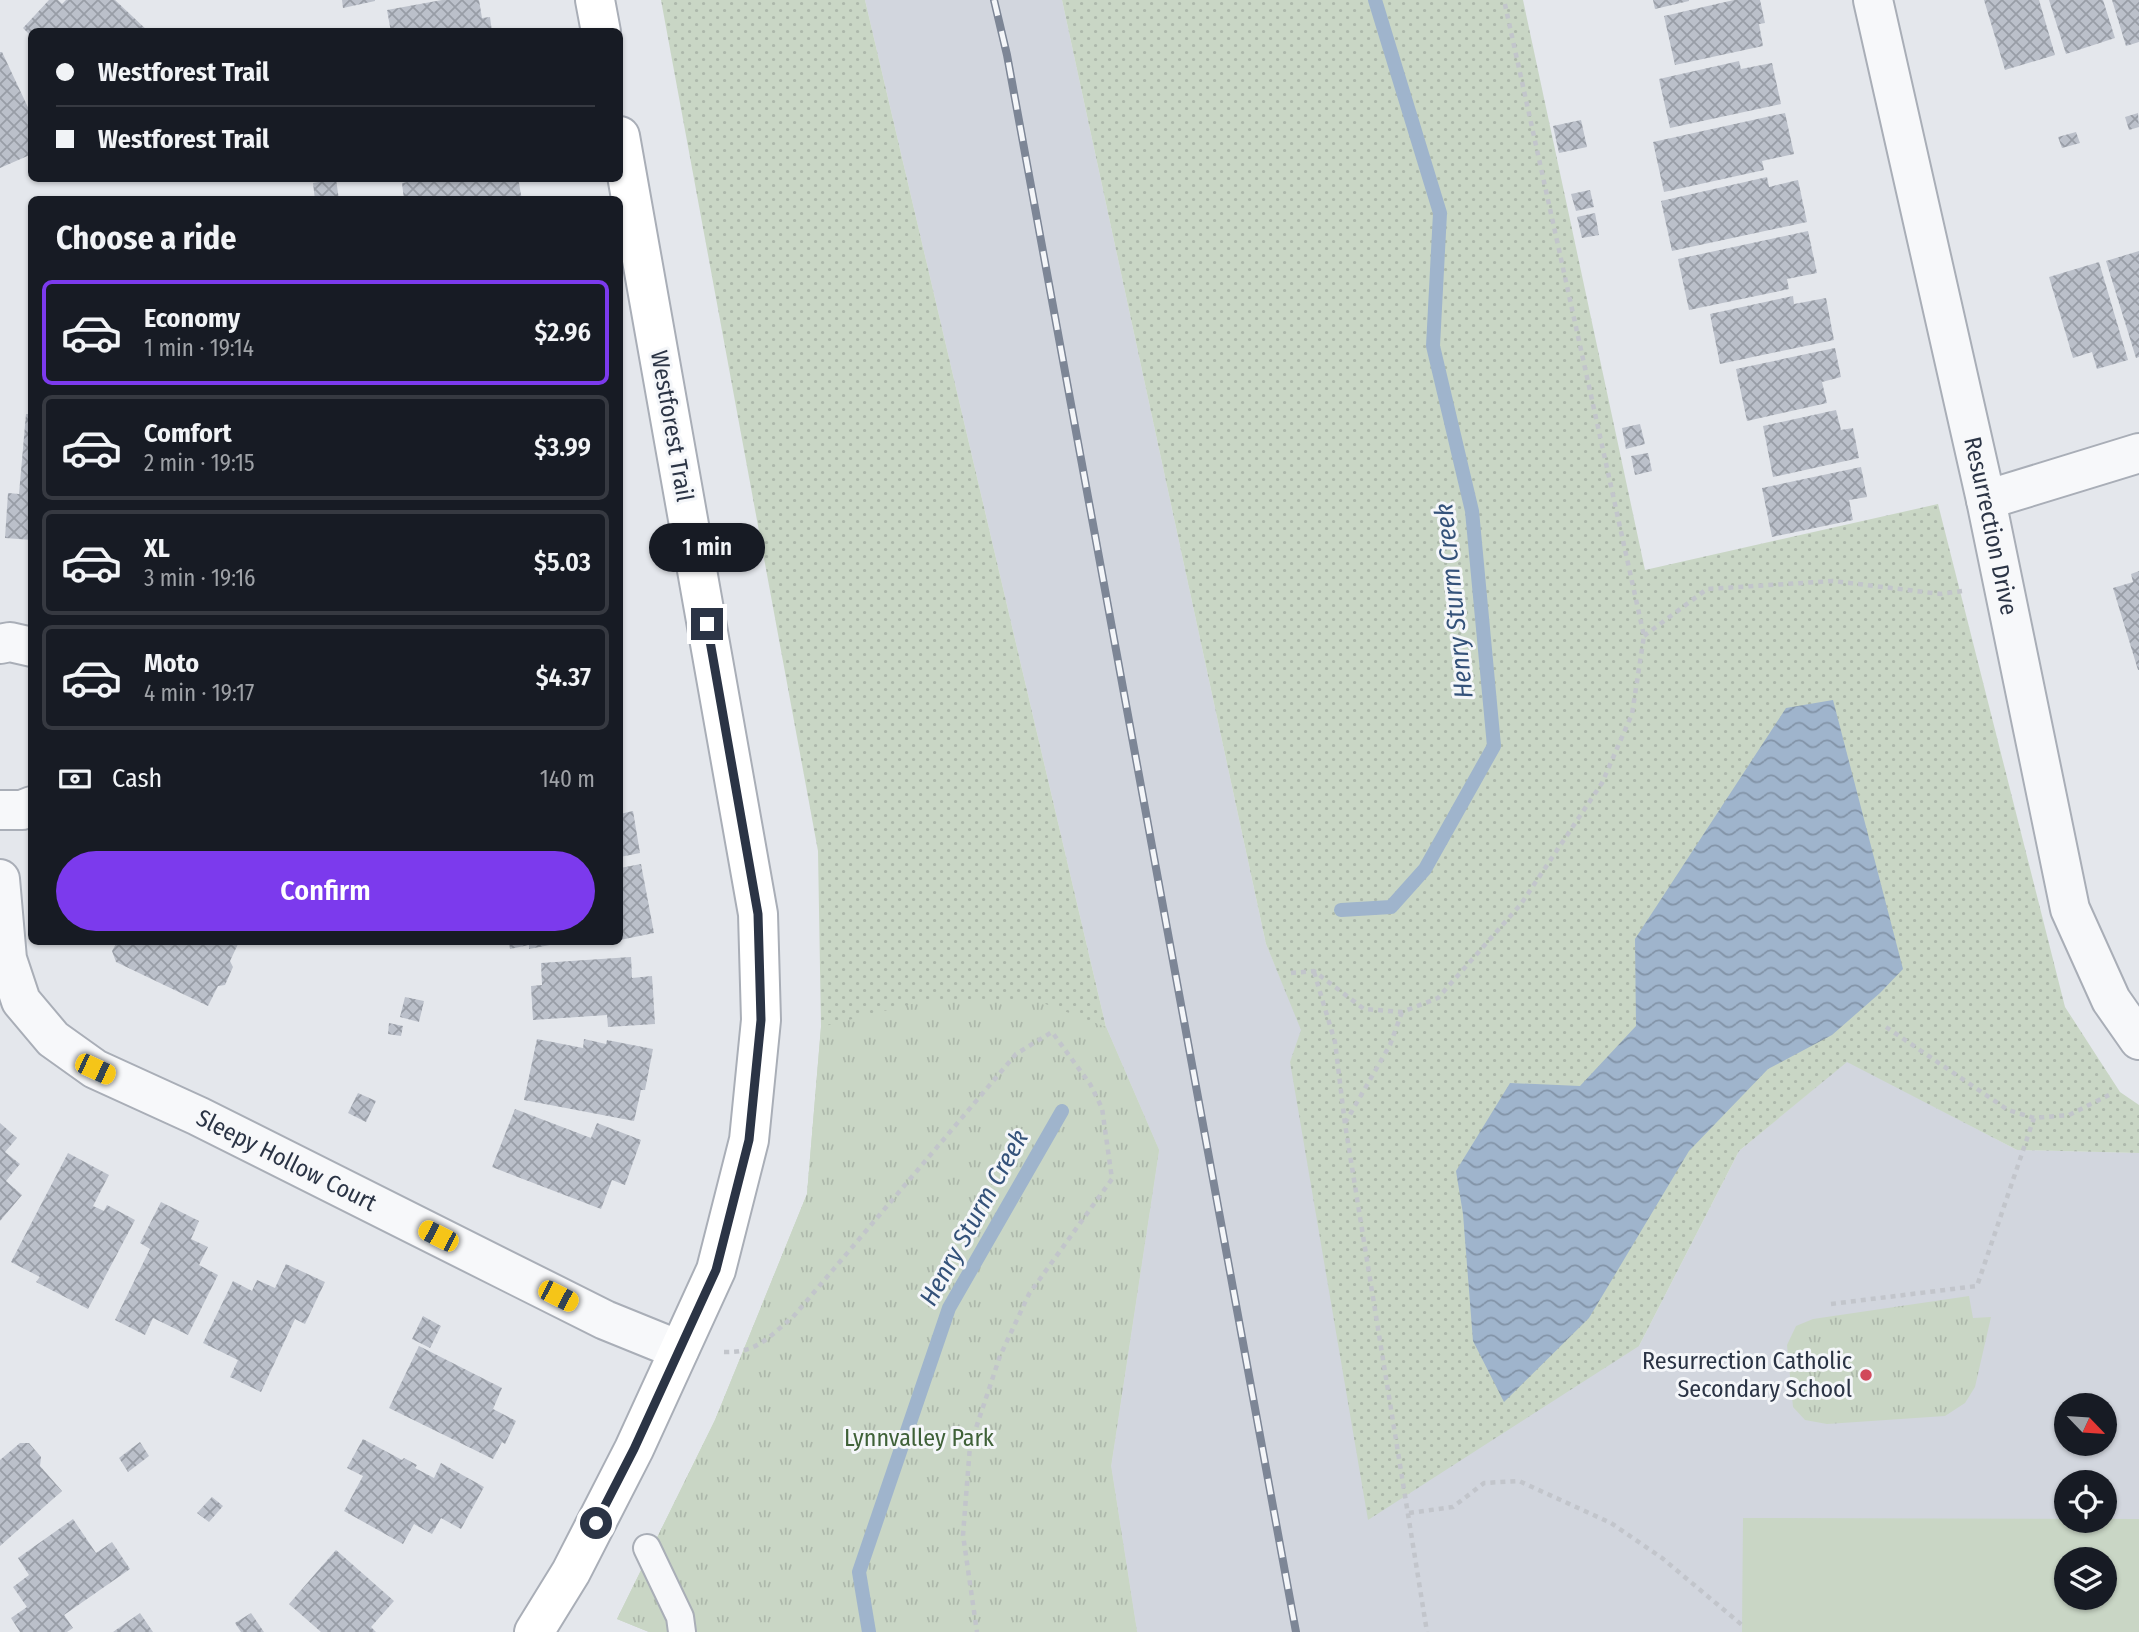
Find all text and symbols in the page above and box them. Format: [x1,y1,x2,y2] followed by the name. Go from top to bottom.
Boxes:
[98,57,269,88] text: Westforest Trail
[98,124,269,155] text: Westforest Trail
[56,219,237,257] text: Choose a ride
[60,301,123,364] icon: car
[144,303,240,334] text: Economy
[535,317,591,348] text: $2.96
[144,334,254,362] text: 1 min · 19:14
[645,348,699,504] street label: Westforest Trail
[60,416,123,479] icon: car
[144,418,232,449] text: Comfort
[534,432,591,463] text: $3.99
[1958,434,2023,617] street label: Resurrection Drive
[144,449,254,477] text: 2 min · 19:15
[1428,502,1480,700] water label: Henry Sturm Creek
[649,522,765,572] callout: 1 min
[60,531,123,594] icon: car
[144,533,170,564] text: XL
[682,533,732,561] text: 1 min
[534,547,591,578] text: $5.03
[144,564,256,592] text: 3 min · 19:16
[691,608,723,640] route end
[60,646,123,709] icon: car
[144,648,199,679] text: Moto
[536,662,591,693] text: $4.37
[144,679,254,707] text: 4 min · 19:17
[56,760,94,798] icon: cash
[112,763,162,794] text: Cash
[540,765,595,793] text: 140 m
[56,851,595,931] button: Confirm
[72,1051,119,1087] car
[192,1103,381,1217] street label: Sleepy Hollow Court
[913,1125,1035,1311] water label: Henry Sturm Creek
[415,1217,462,1255] car
[535,1277,582,1315] car
[1642,1347,1852,1403] place label: Resurrection Catholic Secondary School
[1858,1367,1874,1383] marker: Resurrection Catholic Secondary School
[2054,1393,2118,1456] north arrow
[2054,1393,2117,1610] map controls
[844,1424,995,1452] park label: Lynnvalley Park
[2054,1470,2117,1533] button: locate
[580,1507,612,1539] route start
[2054,1547,2117,1610] button: layers

